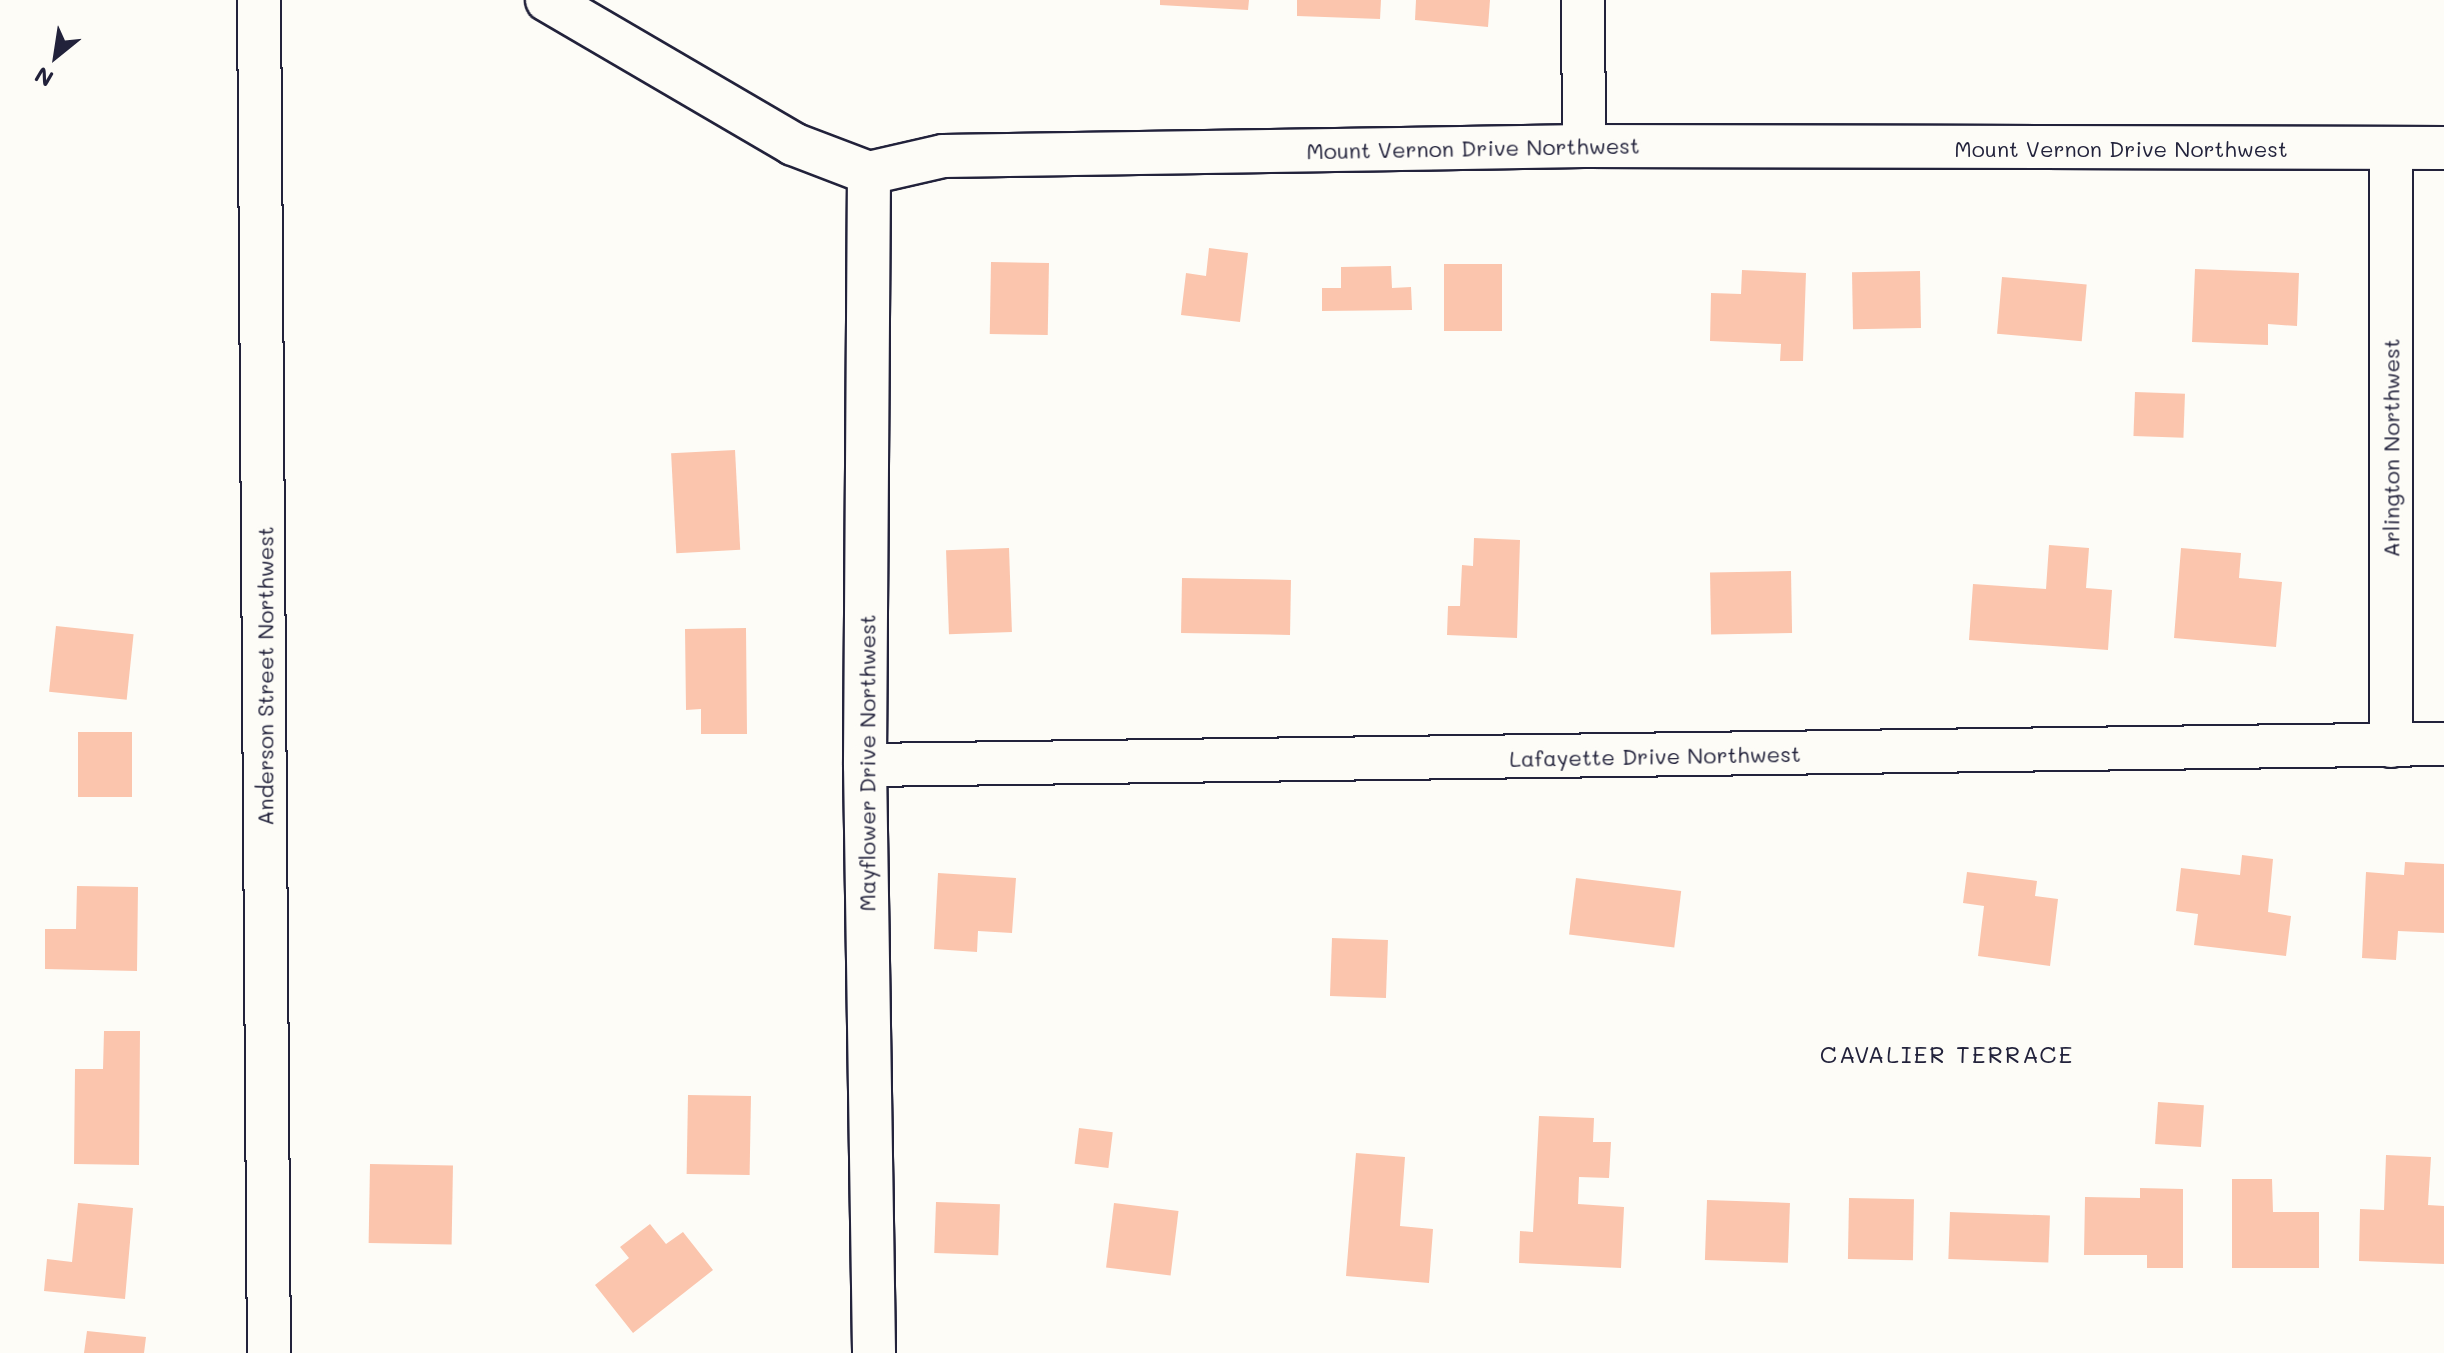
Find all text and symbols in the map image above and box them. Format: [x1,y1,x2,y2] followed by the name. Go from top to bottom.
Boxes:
[16,16,96,96] north arrow
[29,60,58,94] text: N
[1306,132,1640,164] street label: Mount Vernon Drive Northwest
[1954,136,2288,162] street label: Mount Vernon Drive Northwest
[2378,339,2404,557] street label: Arlington Northwest
[252,526,278,826] street label: Anderson Street Northwest
[854,614,880,912] street label: Mayflower Drive Northwest
[1509,740,1801,772] street label: Lafayette Drive Northwest
[1820,1040,2074,1068] district label: CAVALIER TERRACE

